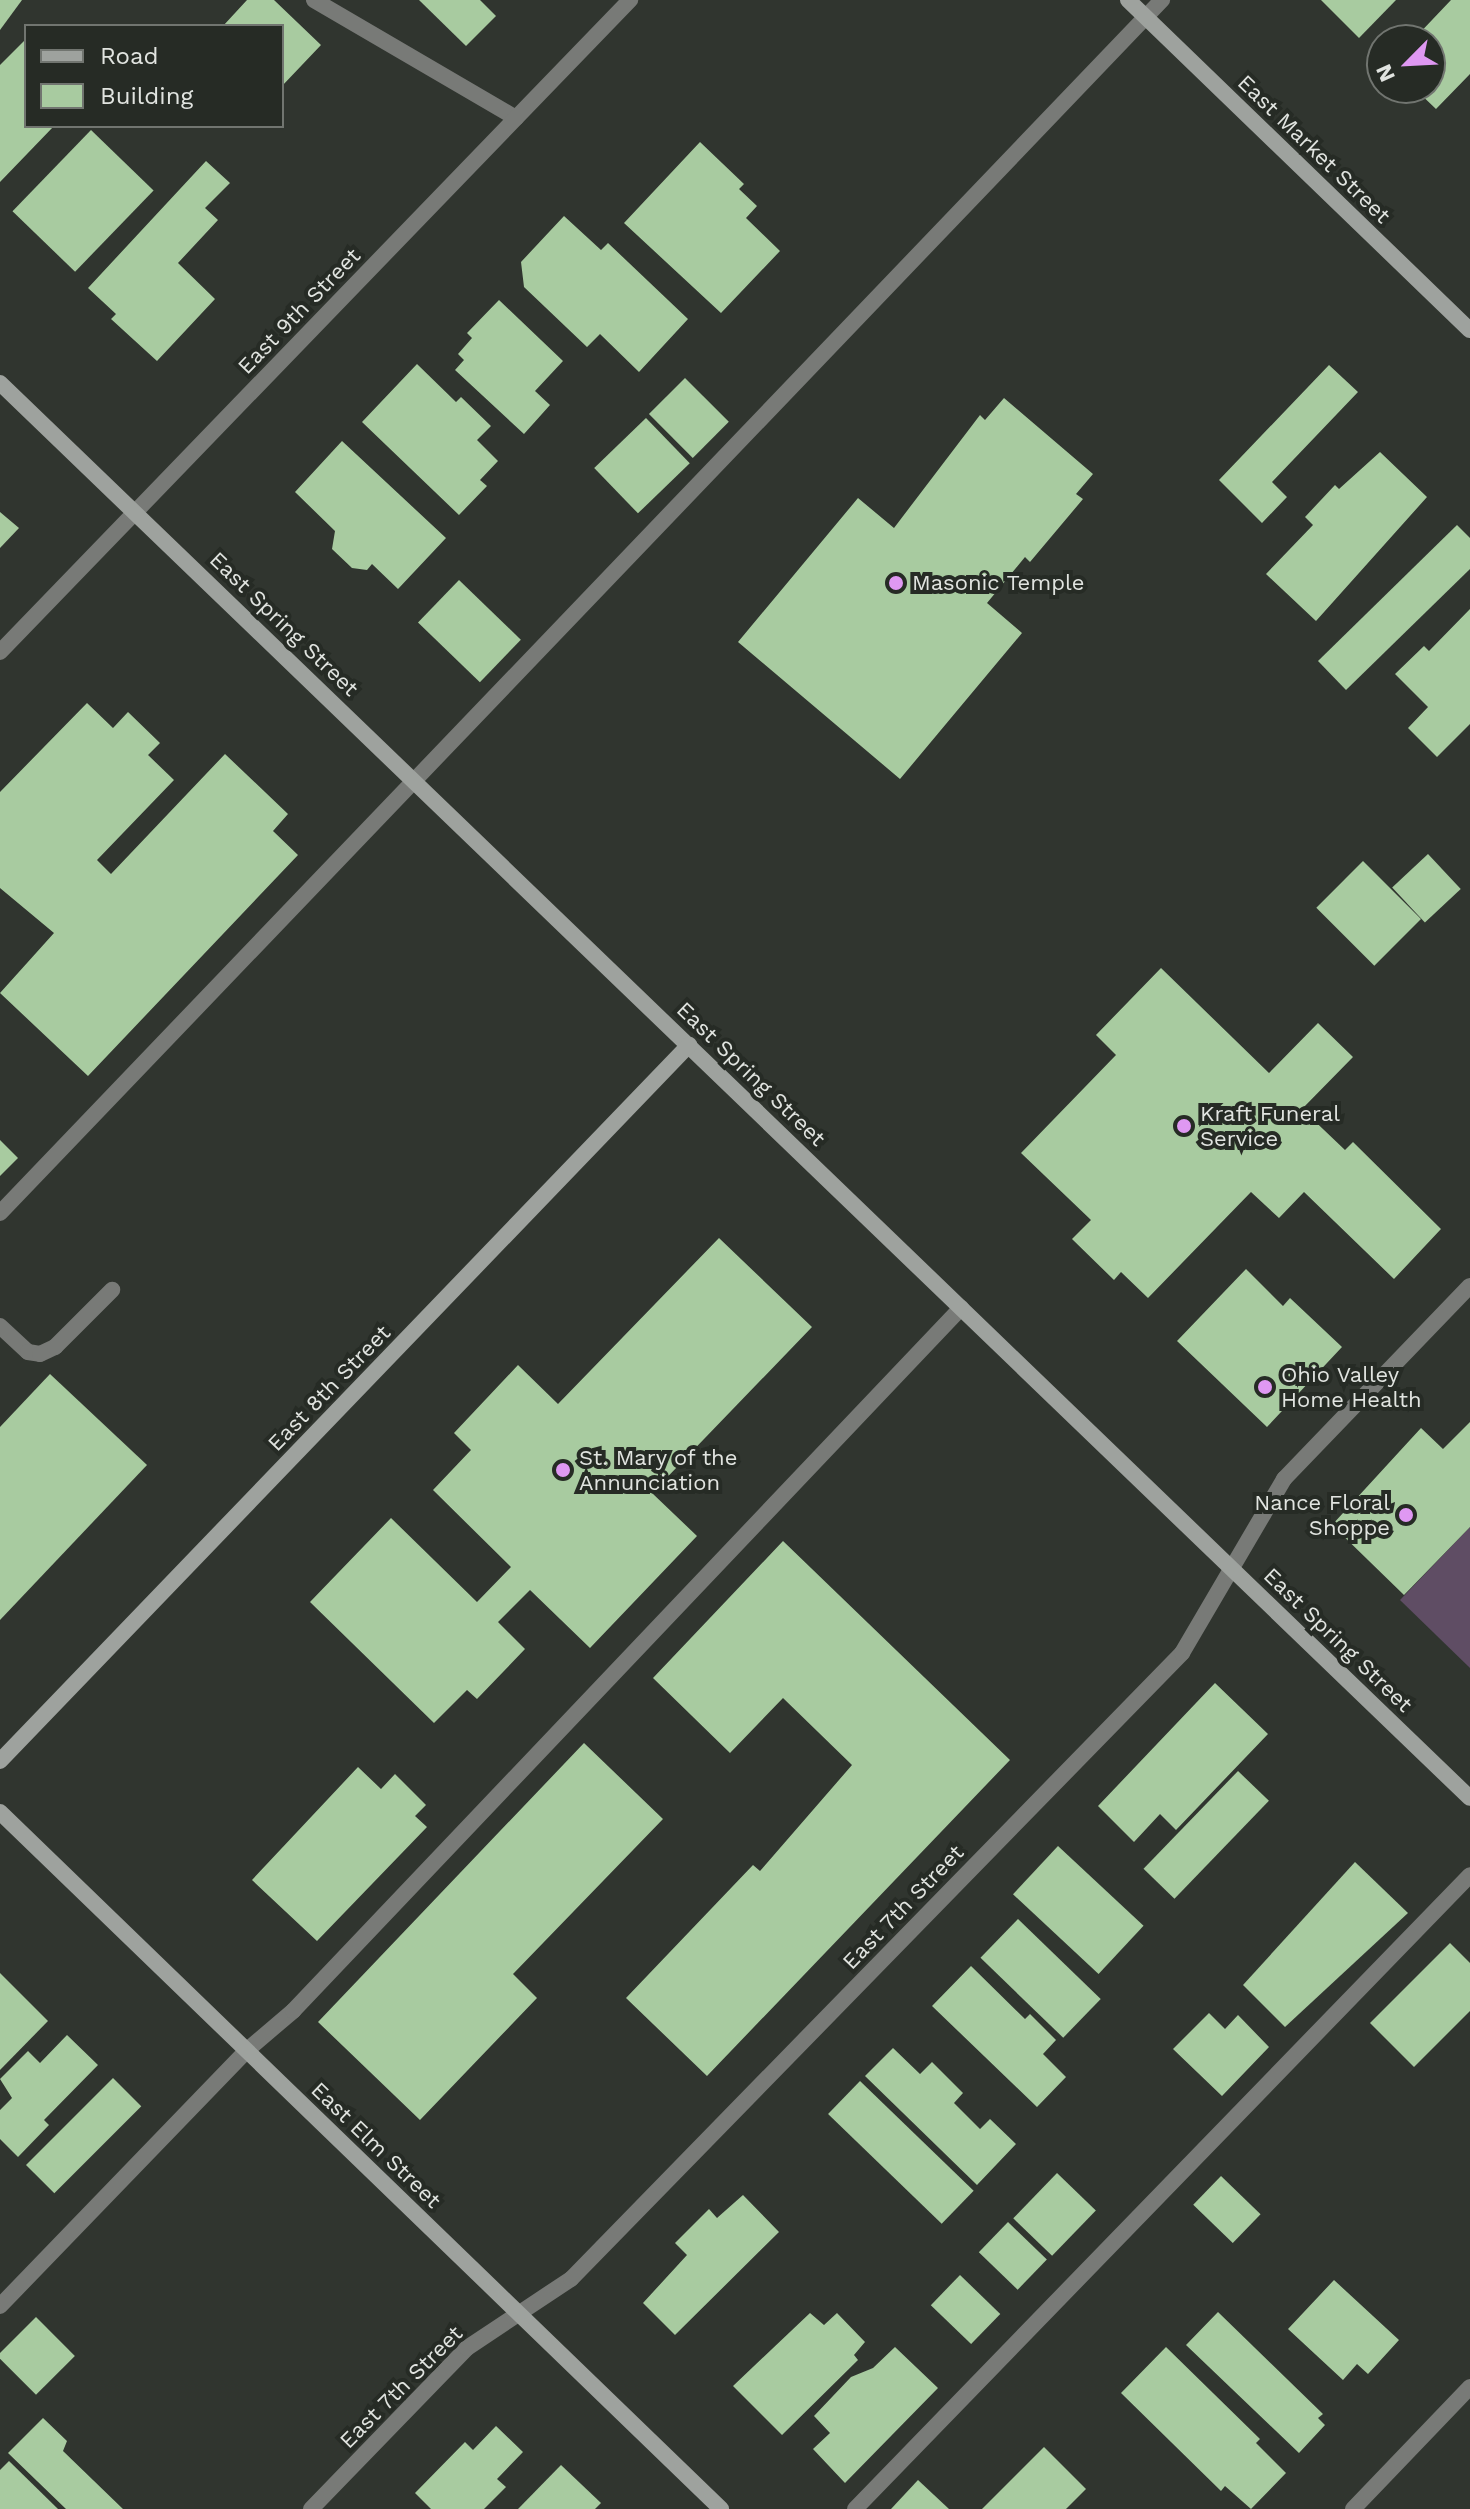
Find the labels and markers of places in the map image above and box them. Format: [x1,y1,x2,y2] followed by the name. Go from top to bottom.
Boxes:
[912,570,1085,596] place label: Masonic Temple
[887,574,905,592] marker: Masonic Temple
[1200,1100,1340,1152] place label: Kraft Funeral Service
[1175,1117,1193,1135] marker: Kraft Funeral Service
[1281,1361,1422,1412] place label: Ohio Valley Home Health
[1256,1378,1274,1396] marker: Ohio Valley Home Health
[579,1444,739,1496] place label: St. Mary of the Annunciation
[554,1461,572,1479] marker: St. Mary of the Annunciation
[1254,1489,1390,1540] place label: Nance Floral Shoppe
[1397,1506,1415,1524] marker: Nance Floral Shoppe

